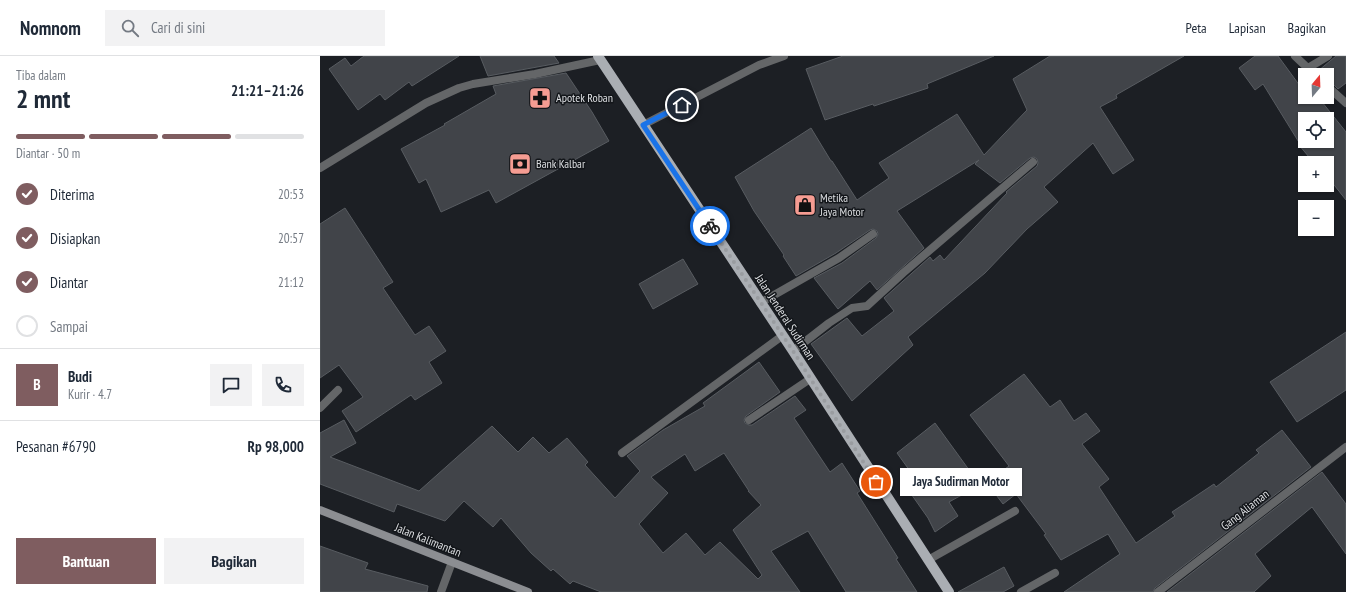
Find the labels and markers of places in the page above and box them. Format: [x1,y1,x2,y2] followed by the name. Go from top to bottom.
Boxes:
[527,85,553,111] pharmacy icon: Apotek Roban
[665,88,699,122] pin
[556,90,613,105] place label: Apotek Roban
[507,151,533,177] bank icon: Bank Kalbar
[536,156,586,171] place label: Bank Kalbar
[819,190,865,219] place label: Metika Jaya Motor
[792,192,818,218] shop icon: Metika Jaya Motor
[859,465,893,499] pin
[900,468,1022,496] callout: Jaya Sudirman Motor

